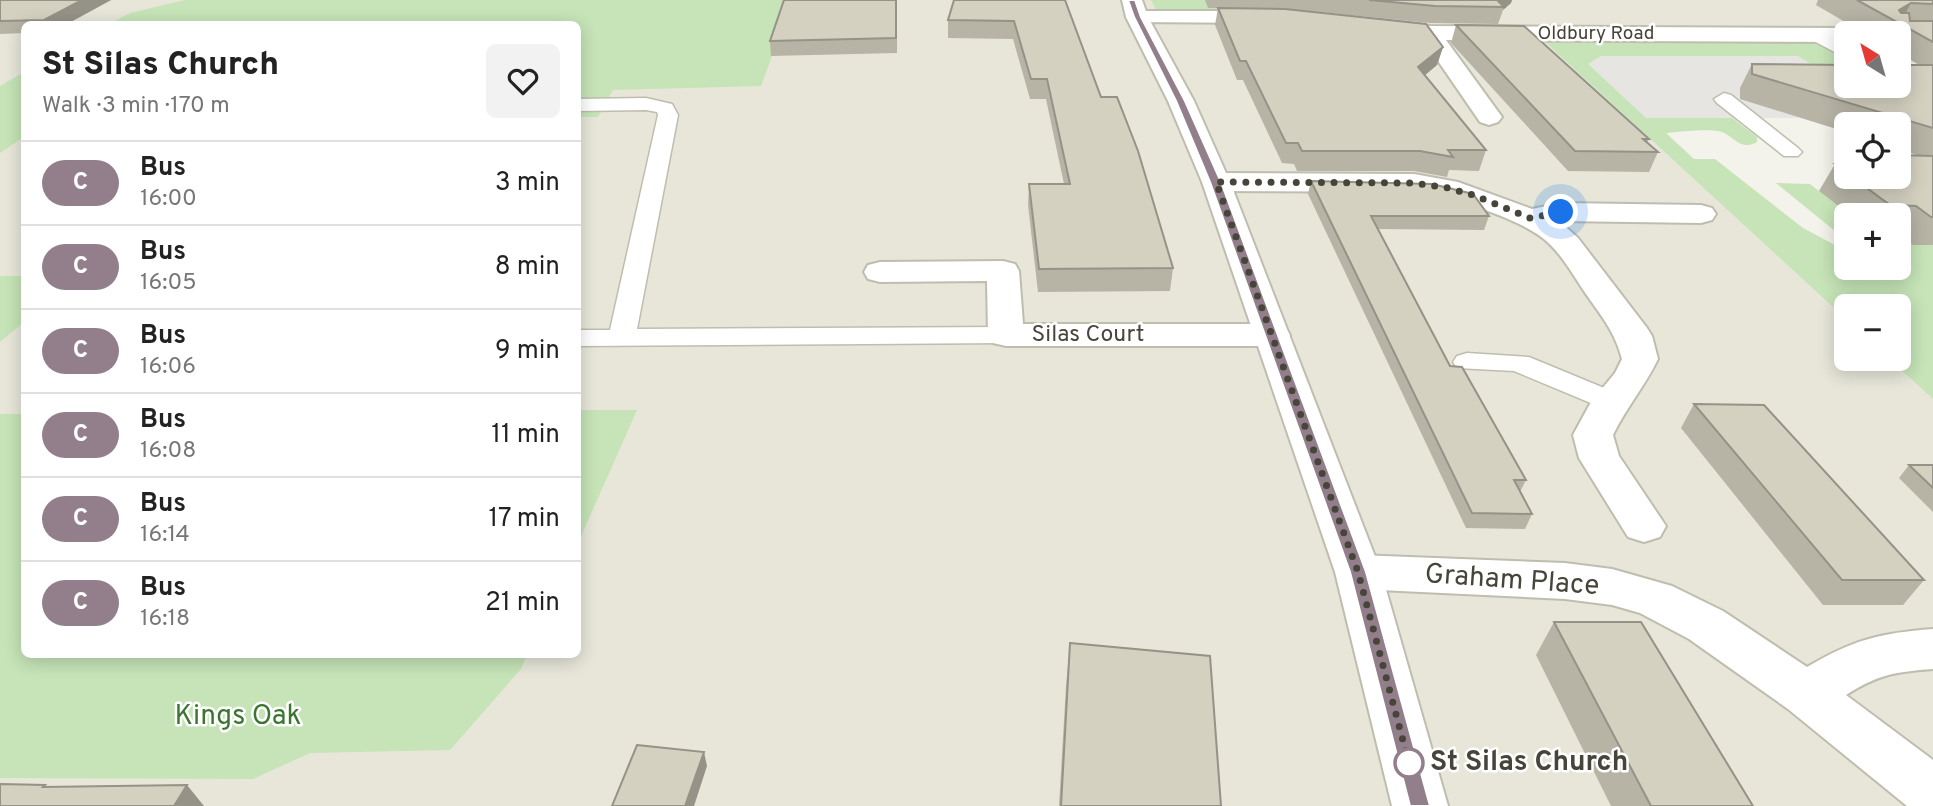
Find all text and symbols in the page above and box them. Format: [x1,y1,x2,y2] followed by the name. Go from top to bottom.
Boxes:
[1834,21,1911,98] north arrow
[1834,21,1911,371] map controls
[1537,22,1655,46] street label: Oldbury Road
[486,44,560,118] button: heart
[42,45,279,87] text: St Silas Church
[42,92,230,121] text: Walk · 3 min · 170 m
[1834,112,1911,189] button: locate
[140,152,186,185] text: Bus
[495,167,560,200] text: 3 min
[73,168,88,198] text: C
[140,185,197,214] text: 16:00
[1543,194,1578,229] your location
[1834,203,1911,280] button: +
[140,236,186,269] text: Bus
[495,251,560,284] text: 8 min
[73,252,88,282] text: C
[140,269,197,298] text: 16:05
[1834,294,1911,371] button: −
[140,320,186,353] text: Bus
[1032,321,1144,350] street label: Silas Court
[495,335,560,368] text: 9 min
[73,336,88,366] text: C
[140,353,196,382] text: 16:06
[140,404,186,437] text: Bus
[491,419,560,452] text: 11 min
[73,420,88,450] text: C
[140,437,196,466] text: 16:08
[140,488,186,521] text: Bus
[488,503,560,536] text: 17 min
[73,504,88,534] text: C
[140,521,190,550] text: 16:14
[1423,557,1601,605] street label: Graham Place
[140,572,186,605] text: Bus
[485,587,560,620] text: 21 min
[73,588,88,618] text: C
[140,605,190,634] text: 16:18
[175,699,301,735] park label: Kings Oak
[1430,745,1628,781] place label: St Silas Church
[1394,748,1424,778] marker: St Silas Church

